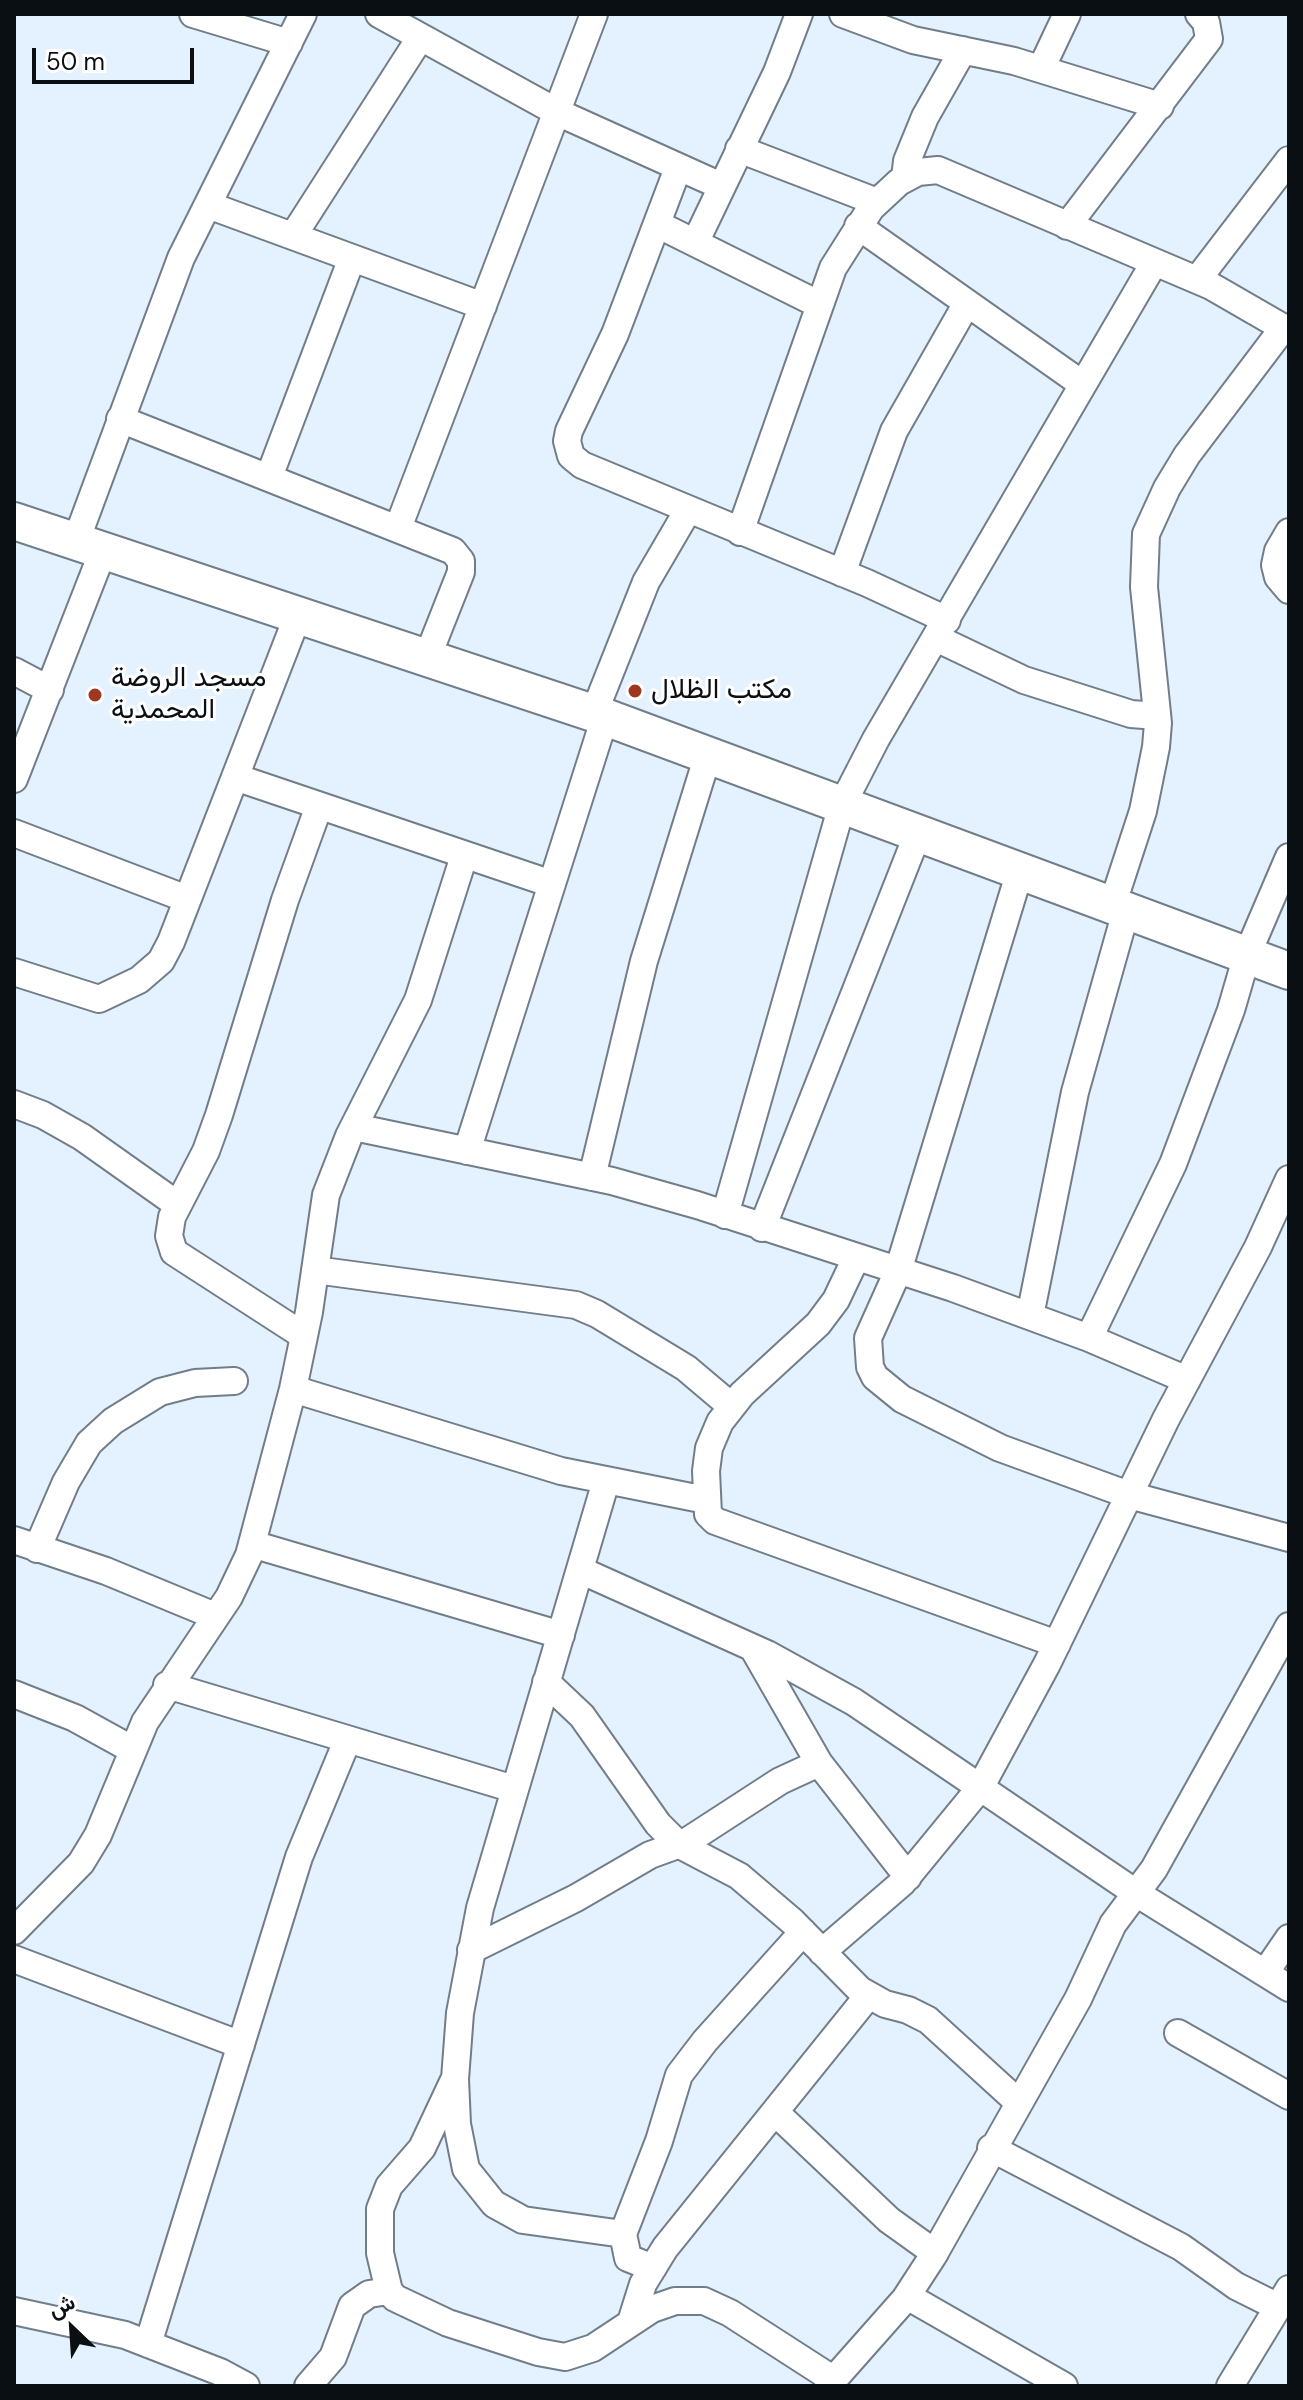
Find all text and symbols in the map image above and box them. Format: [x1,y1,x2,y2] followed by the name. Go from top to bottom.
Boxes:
[36,32,198,82] scale bar
[46,46,105,77] text: 50 m
[111,662,266,728] place label: مسجد الروضة المحمدية
[651,674,792,708] place label: مكتب الظلال
[626,682,644,700] marker: مكتب الظلال
[86,686,104,704] marker: مسجد الروضة المحمدية
[44,2287,80,2325] text: ش
[32,2288,112,2368] north arrow

